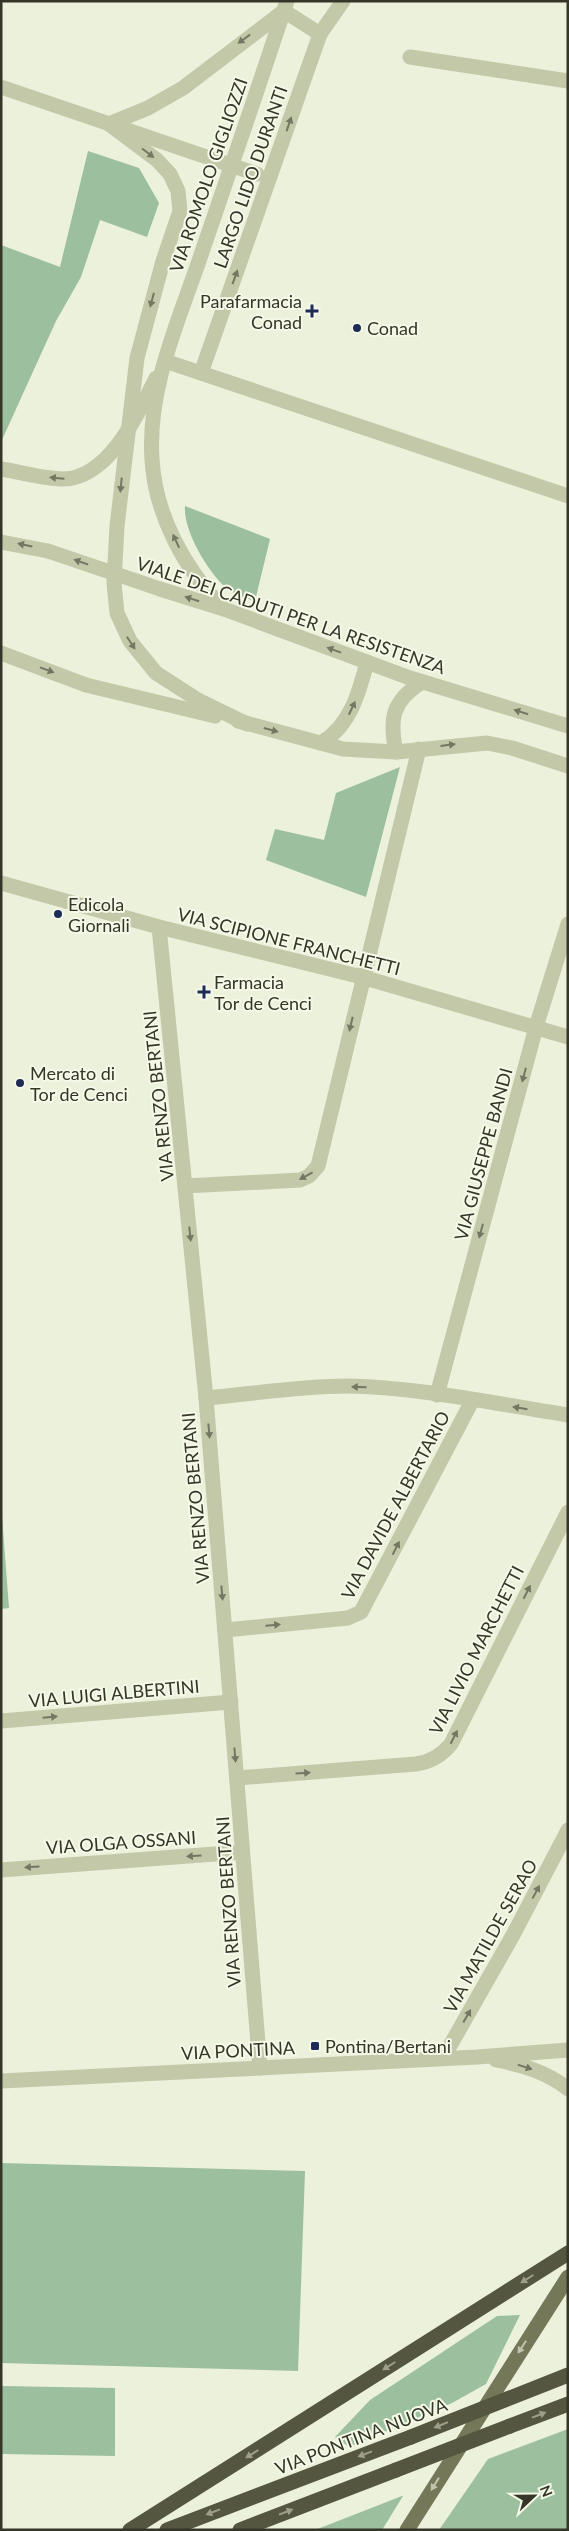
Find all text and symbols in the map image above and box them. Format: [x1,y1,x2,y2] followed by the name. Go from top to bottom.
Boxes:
[237,34,251,44] one-way arrow
[164,75,252,275] street label: VIA ROMOLO GIGLIOZZI
[208,83,292,271] street label: LARGO LIDO DURANTI
[285,116,293,131] one-way arrow
[141,148,154,159] one-way arrow
[231,269,239,284] one-way arrow
[200,290,302,333] place label: Parafarmacia Conad
[148,293,156,308] one-way arrow
[306,305,318,317] marker: Parafarmacia Conad
[367,317,418,339] place label: Conad
[351,322,363,334] marker: Conad
[49,474,65,482] one-way arrow
[117,477,125,493] one-way arrow
[171,534,179,548] one-way arrow
[17,541,32,549] one-way arrow
[134,552,449,679] street label: VIALE DEI CADUTI PER LA RESISTENZA
[73,558,88,566] one-way arrow
[184,595,199,602] one-way arrow
[127,637,136,650] one-way arrow
[326,646,341,653] one-way arrow
[40,666,55,674] one-way arrow
[348,701,356,715] one-way arrow
[514,708,529,715] one-way arrow
[264,726,279,734] one-way arrow
[441,741,457,749] one-way arrow
[68,893,130,936] place label: Edicola Giornali
[175,903,403,979] street label: VIA SCIPIONE FRANCHETTI
[52,908,64,920] marker: Edicola Giornali
[214,971,312,1014] place label: Farmacia Tor de Cenci
[198,986,210,998] marker: Farmacia Tor de Cenci
[138,1010,178,1182] street label: VIA RENZO BERTANI
[347,1017,355,1032] one-way arrow
[30,1062,128,1105] place label: Mercato di Tor de Cenci
[449,1065,517,1243] street label: VIA GIUSEPPE BANDI
[519,1067,527,1082] one-way arrow
[14,1077,26,1089] marker: Mercato di Tor de Cenci
[299,1172,312,1181] one-way arrow
[477,1224,485,1239] one-way arrow
[186,1227,194,1243] one-way arrow
[350,1382,366,1390] one-way arrow
[511,1404,527,1412] one-way arrow
[336,1407,454,1603] street label: VIA DAVIDE ALBERTARIO
[177,1412,213,1584] street label: VIA RENZO BERTANI
[205,1423,213,1439] one-way arrow
[392,1541,400,1556] one-way arrow
[424,1562,528,1738] street label: VIA LIVIO MARCHETTI
[218,1585,226,1601] one-way arrow
[523,1585,531,1599] one-way arrow
[265,1621,281,1629] one-way arrow
[28,1675,200,1711] street label: VIA LUIGI ALBERTINI
[42,1713,58,1721] one-way arrow
[450,1730,458,1744] one-way arrow
[232,1747,240,1763] one-way arrow
[296,1768,312,1776] one-way arrow
[211,1816,245,1988] street label: VIA RENZO BERTANI
[45,1826,197,1858] street label: VIA OLGA OSSANI
[186,1852,202,1860] one-way arrow
[439,1855,541,2017] street label: VIA MATILDE SERAO
[24,1864,40,1872] one-way arrow
[532,1885,540,1899] one-way arrow
[463,2009,472,2022] one-way arrow
[325,2035,451,2057] place label: Pontina/Bertani
[181,2036,296,2064] street label: VIA PONTINA
[309,2040,321,2052] marker: Pontina/Bertani
[517,2064,532,2072] one-way arrow
[520,2275,533,2284] one-way arrow
[518,2340,527,2354] one-way arrow
[383,2362,396,2371] one-way arrow
[272,2393,451,2479] street label: VIA PONTINA NUOVA
[532,2411,547,2419] one-way arrow
[433,2421,448,2429] one-way arrow
[246,2449,259,2458] one-way arrow
[358,2451,372,2459] one-way arrow
[509,2471,559,2521] north arrow
[431,2478,440,2491] one-way arrow
[537,2483,556,2499] text: N
[205,2508,220,2516] one-way arrow
[278,2508,293,2516] one-way arrow

